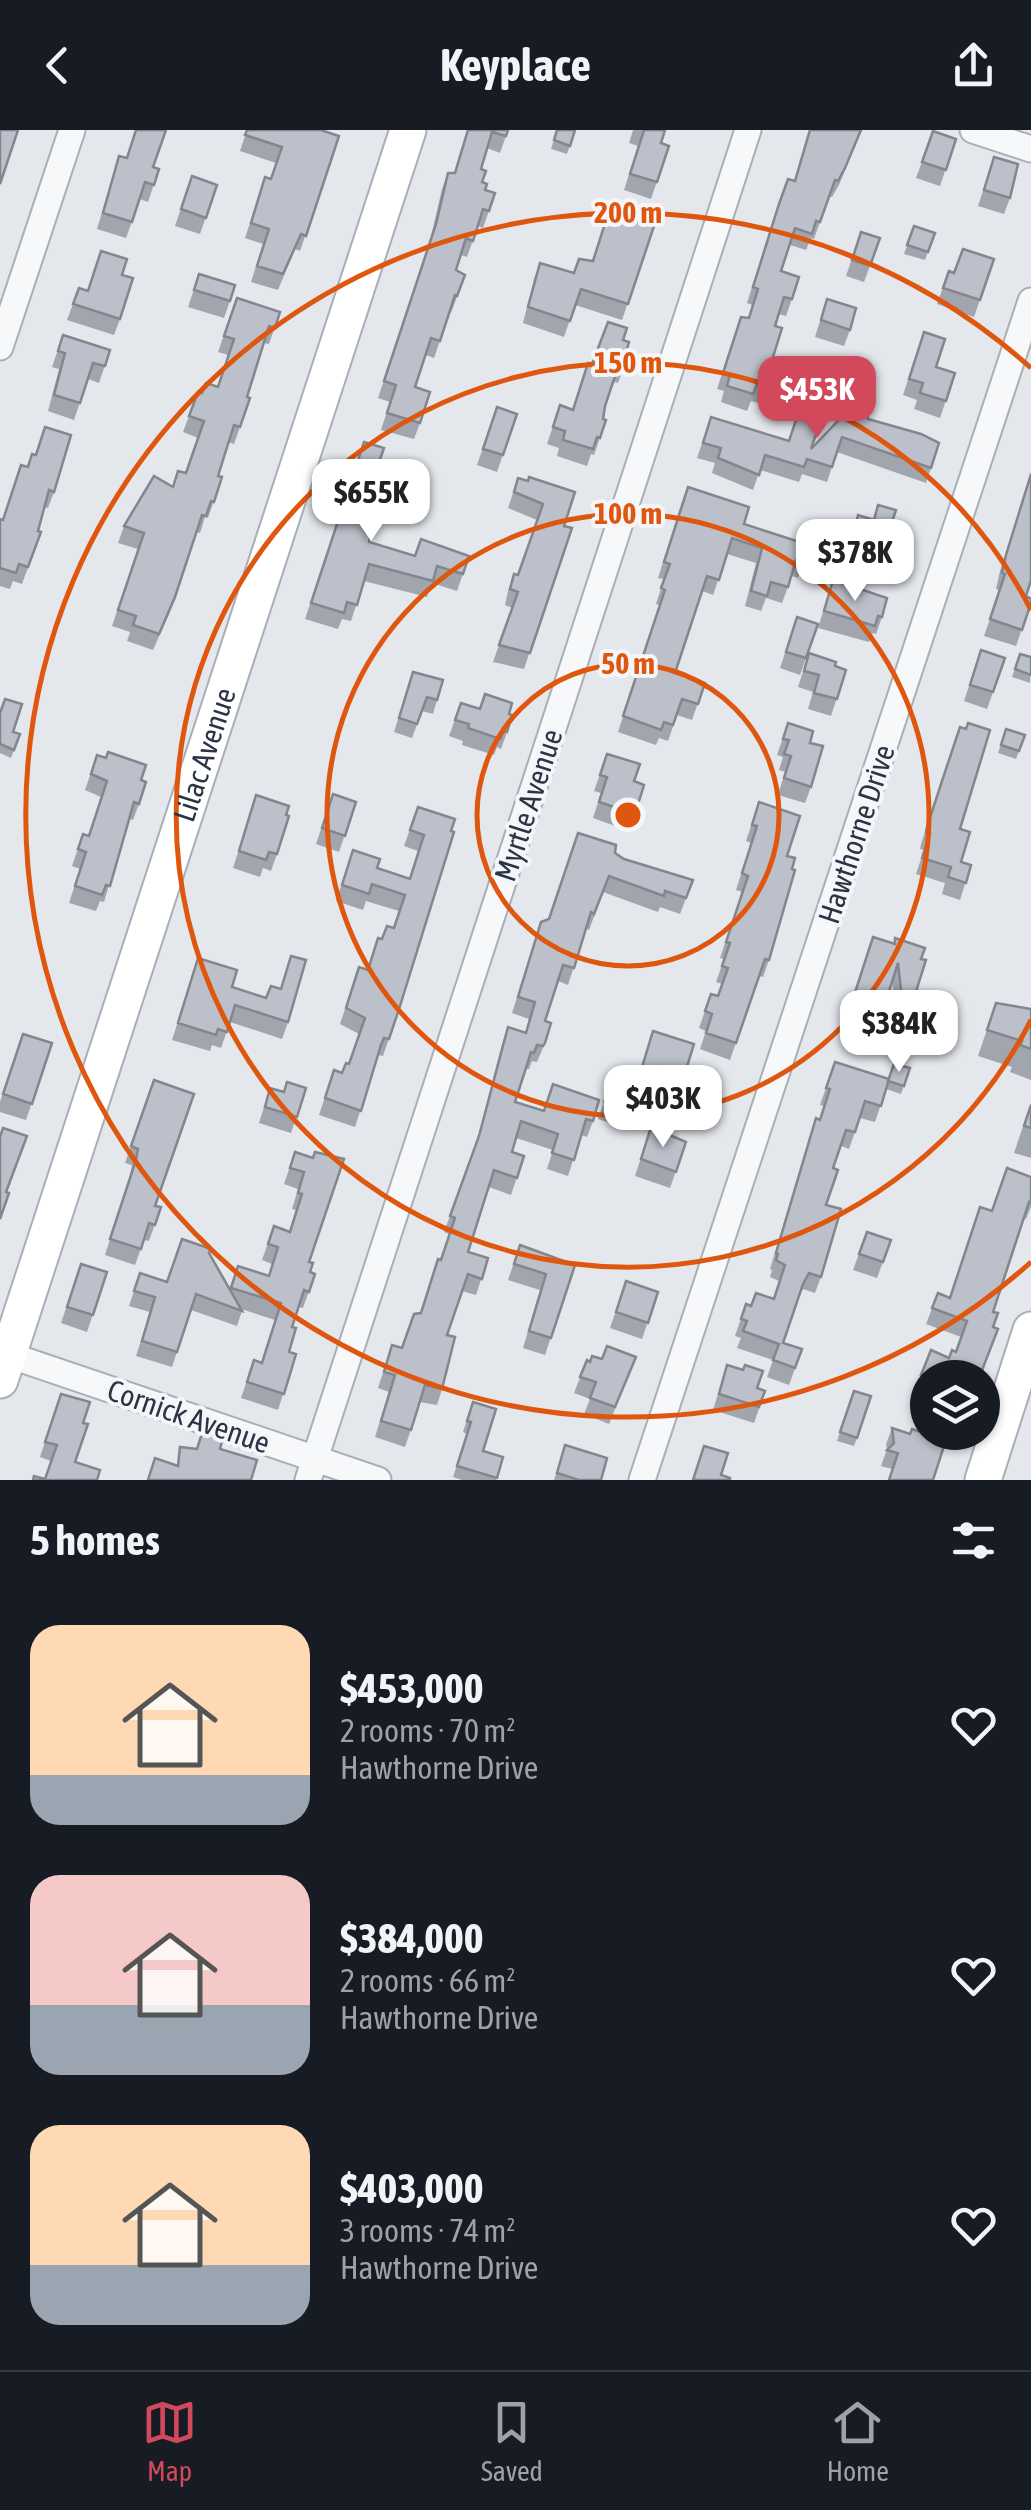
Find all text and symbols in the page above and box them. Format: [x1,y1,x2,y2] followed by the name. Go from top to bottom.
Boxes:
[30,38,85,93] icon: back
[946,38,1001,93] icon: share
[440,39,591,91] text: Keyplace
[594,195,662,229] text: 200 m
[594,345,662,379] text: 150 m
[747,356,887,441] pin: $453K
[780,370,854,407] text: $453K
[301,459,441,544] pin: $655K
[334,473,408,510] text: $655K
[594,496,662,530] text: 100 m
[785,519,925,604] pin: $378K
[818,533,892,570] text: $378K
[601,646,655,680] text: 50 m
[166,683,242,826] street label: Lilac Avenue
[487,725,569,885] street label: Myrtle Avenue
[811,740,901,928] street label: Hawthorne Drive
[610,797,646,833] centre of rings
[829,990,969,1075] pin: $384K
[862,1004,936,1041] text: $384K
[593,1065,733,1150] pin: $403K
[626,1079,700,1116] text: $403K
[910,1360,1000,1450] map controls
[910,1360,1000,1450] button: layers
[103,1372,275,1460] street label: Cornick Avenue
[946,1513,1001,1568] icon: filters
[30,1516,160,1564] text: 5 homes
[340,1664,484,1712] text: $453,000
[110,1665,230,1785] icon: home
[946,1698,1001,1753] icon: heart
[340,1712,515,1749] text: 2 rooms · 70 m²
[340,1749,538,1786] text: Hawthorne Drive
[340,1914,484,1962] text: $384,000
[110,1915,230,2035] icon: home
[946,1948,1001,2003] icon: heart
[340,1962,515,1999] text: 2 rooms · 66 m²
[340,1999,538,2036] text: Hawthorne Drive
[340,2164,484,2212] text: $403,000
[110,2165,230,2285] icon: home
[946,2198,1001,2253] icon: heart
[340,2212,515,2249] text: 3 rooms · 74 m²
[340,2249,538,2286] text: Hawthorne Drive
[142,2395,197,2487] tab: Map
[481,2395,543,2487] tab: Saved
[827,2395,889,2487] tab: Home

